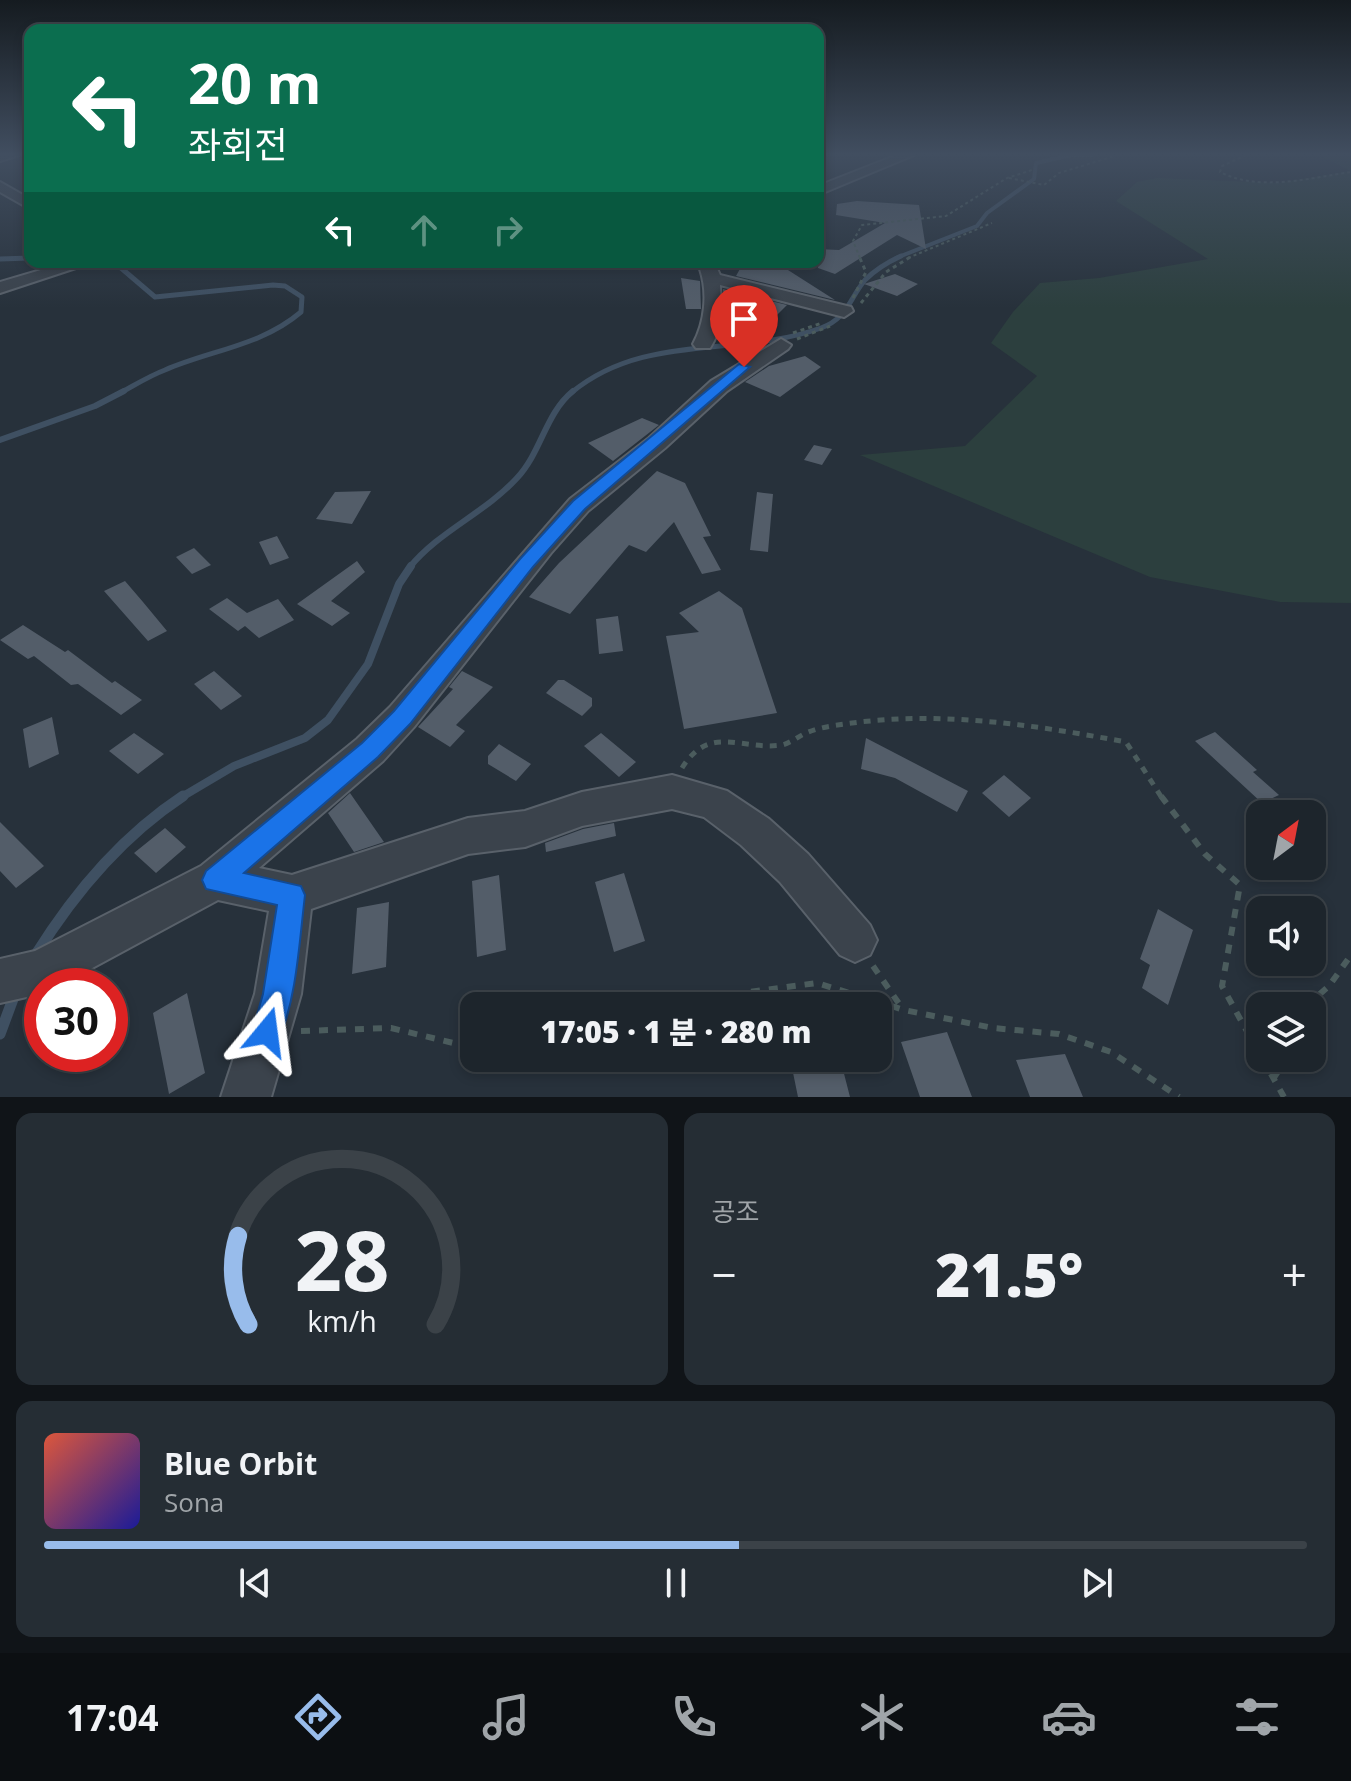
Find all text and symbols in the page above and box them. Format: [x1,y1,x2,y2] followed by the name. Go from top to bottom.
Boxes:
[188,44,322,120] text: 20 m
[56,56,160,160] icon: left
[188,120,287,169] text: 좌회전
[318,208,362,252] icon: left
[402,208,446,252] icon: ahead
[486,208,530,252] icon: right
[710,285,778,367] pin
[722,297,766,341] icon: arrive
[1246,800,1326,880] north arrow
[1246,800,1326,1072] map controls
[1246,896,1326,976] button: sound
[24,968,128,1072] speed limit sign: 30
[225,990,309,1074] position arrow
[1246,992,1326,1072] button: layers
[541,1011,812,1052] text: 17:05 · 1 분 · 280 m
[712,1193,759,1229] text: 공조
[294,1202,389,1315] text: 28
[935,1233,1083,1315] text: 21.5°
[712,1244,737,1304] text: −
[1282,1244,1307,1304] text: +
[307,1301,376,1340] text: km/h
[164,1443,317,1484] text: Blue Orbit
[164,1484,224,1520] text: Sona
[233,1561,277,1605] icon: previous
[654,1561,698,1605] icon: pause
[1075,1561,1119,1605] icon: next
[290,1689,346,1745] icon: directions
[478,1689,534,1745] icon: music
[666,1689,722,1745] icon: phone
[854,1689,910,1745] icon: climate
[1041,1689,1097,1745] icon: car
[1229,1689,1285,1745] icon: filters
[66,1693,158,1742] text: 17:04

